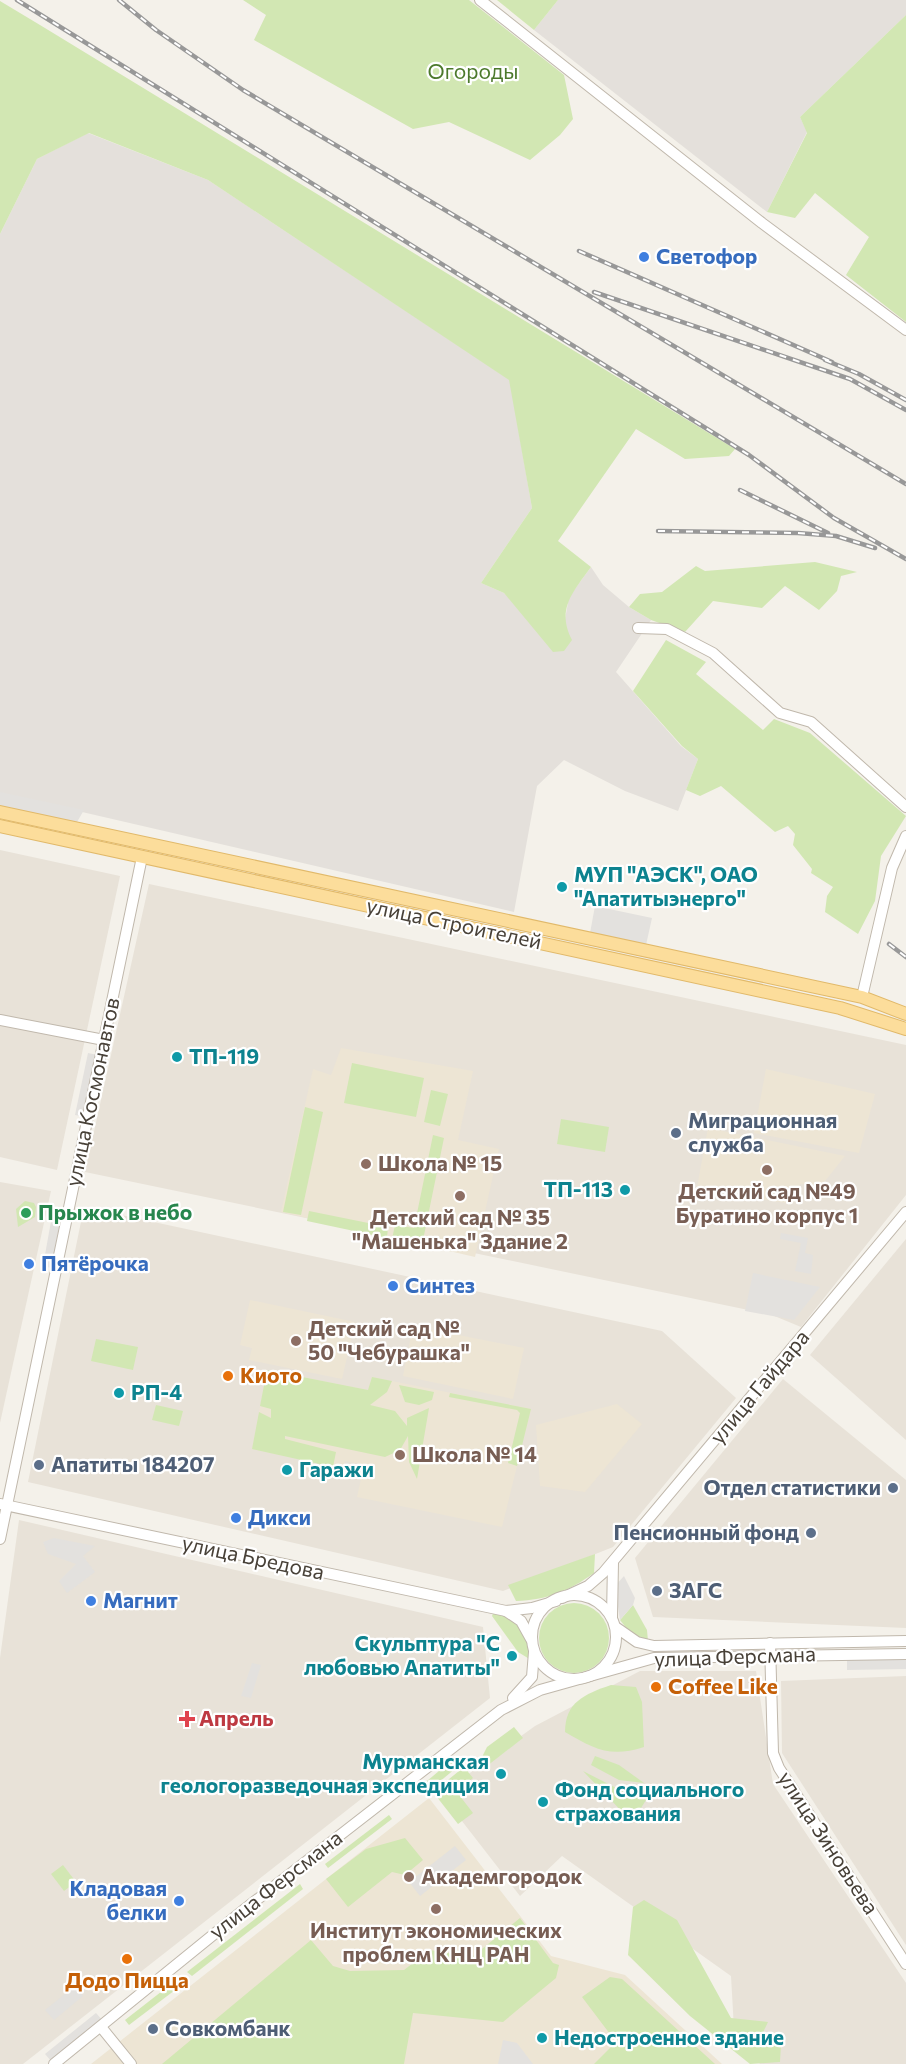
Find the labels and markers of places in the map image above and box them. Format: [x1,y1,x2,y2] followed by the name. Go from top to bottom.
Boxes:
[656,243,757,268] place label: Светофор
[637,250,651,264] marker: Светофор
[574,861,758,910] place label: МУП "АЭСК", ОАО "Апатитыэнерго"
[555,880,569,894] marker: МУП "АЭСК", ОАО "Апатитыэнерго"
[189,1043,259,1068] place label: ТП-119
[170,1050,184,1064] marker: ТП-119
[688,1107,837,1156] place label: Миграционная служба
[669,1126,683,1140] marker: Миграционная служба
[378,1150,502,1175] place label: Школа № 15
[359,1157,373,1171] marker: Школа № 15
[760,1163,774,1177] marker: Детский сад №49 Буратино корпус 1
[544,1176,613,1201] place label: ТП-113
[676,1178,858,1227] place label: Детский сад №49 Буратино корпус 1
[618,1183,632,1197] marker: ТП-113
[453,1189,467,1203] marker: Детский сад № 35 "Машенька" Здание 2
[38,1199,192,1224] place label: Прыжок в небо
[352,1204,568,1253] place label: Детский сад № 35 "Машенька" Здание 2
[19,1206,33,1220] marker: Прыжок в небо
[41,1250,149,1275] place label: Пятёрочка
[22,1257,36,1271] marker: Пятёрочка
[405,1272,475,1297] place label: Синтез
[386,1279,400,1293] marker: Синтез
[308,1315,470,1364] place label: Детский сад № 50 "Чебурашка"
[289,1334,303,1348] marker: Детский сад № 50 "Чебурашка"
[240,1362,302,1387] place label: Киото
[221,1369,235,1383] marker: Киото
[131,1379,182,1404] place label: РП-4
[112,1386,126,1400] marker: РП-4
[412,1441,537,1466] place label: Школа № 14
[393,1448,407,1462] marker: Школа № 14
[51,1451,214,1476] place label: Апатиты 184207
[299,1456,374,1481] place label: Гаражи
[32,1458,46,1472] marker: Апатиты 184207
[280,1463,294,1477] marker: Гаражи
[703,1474,881,1499] place label: Отдел статистики
[886,1481,900,1495] marker: Отдел статистики
[248,1504,311,1529] place label: Дикси
[229,1511,243,1525] marker: Дикси
[613,1519,799,1544] place label: Пенсионный фонд
[804,1526,818,1540] marker: Пенсионный фонд
[669,1577,722,1602] place label: ЗАГС
[650,1584,664,1598] marker: ЗАГС
[103,1587,178,1612] place label: Магнит
[84,1594,98,1608] marker: Магнит
[304,1630,500,1679] place label: Скульптура "С любовью Апатиты"
[505,1649,519,1663] marker: Скульптура "С любовью Апатиты"
[668,1673,778,1698] place label: Coffee Like
[649,1680,663,1694] marker: Coffee Like
[199,1705,273,1730] place label: Апрель
[180,1712,194,1726] marker: Апрель
[161,1748,489,1797] place label: Мурманская геологоразведочная экспедиция
[494,1767,508,1781] marker: Мурманская геологоразведочная экспедиция
[555,1776,744,1825] place label: Фонд социального страхования
[536,1795,550,1809] marker: Фонд социального страхования
[421,1863,583,1888] place label: Академгородок
[402,1870,416,1884] marker: Академгородок
[69,1875,167,1924] place label: Кладовая белки
[172,1894,186,1908] marker: Кладовая белки
[429,1902,443,1916] marker: Институт экономических проблем КНЦ РАН
[310,1917,562,1966] place label: Институт экономических проблем КНЦ РАН
[120,1952,134,1966] marker: Додо Пицца
[65,1967,189,1992] place label: Додо Пицца
[165,2015,291,2040] place label: Совкомбанк
[146,2022,160,2036] marker: Совкомбанк
[554,2024,784,2049] place label: Недостроенное здание
[535,2031,549,2045] marker: Недостроенное здание

